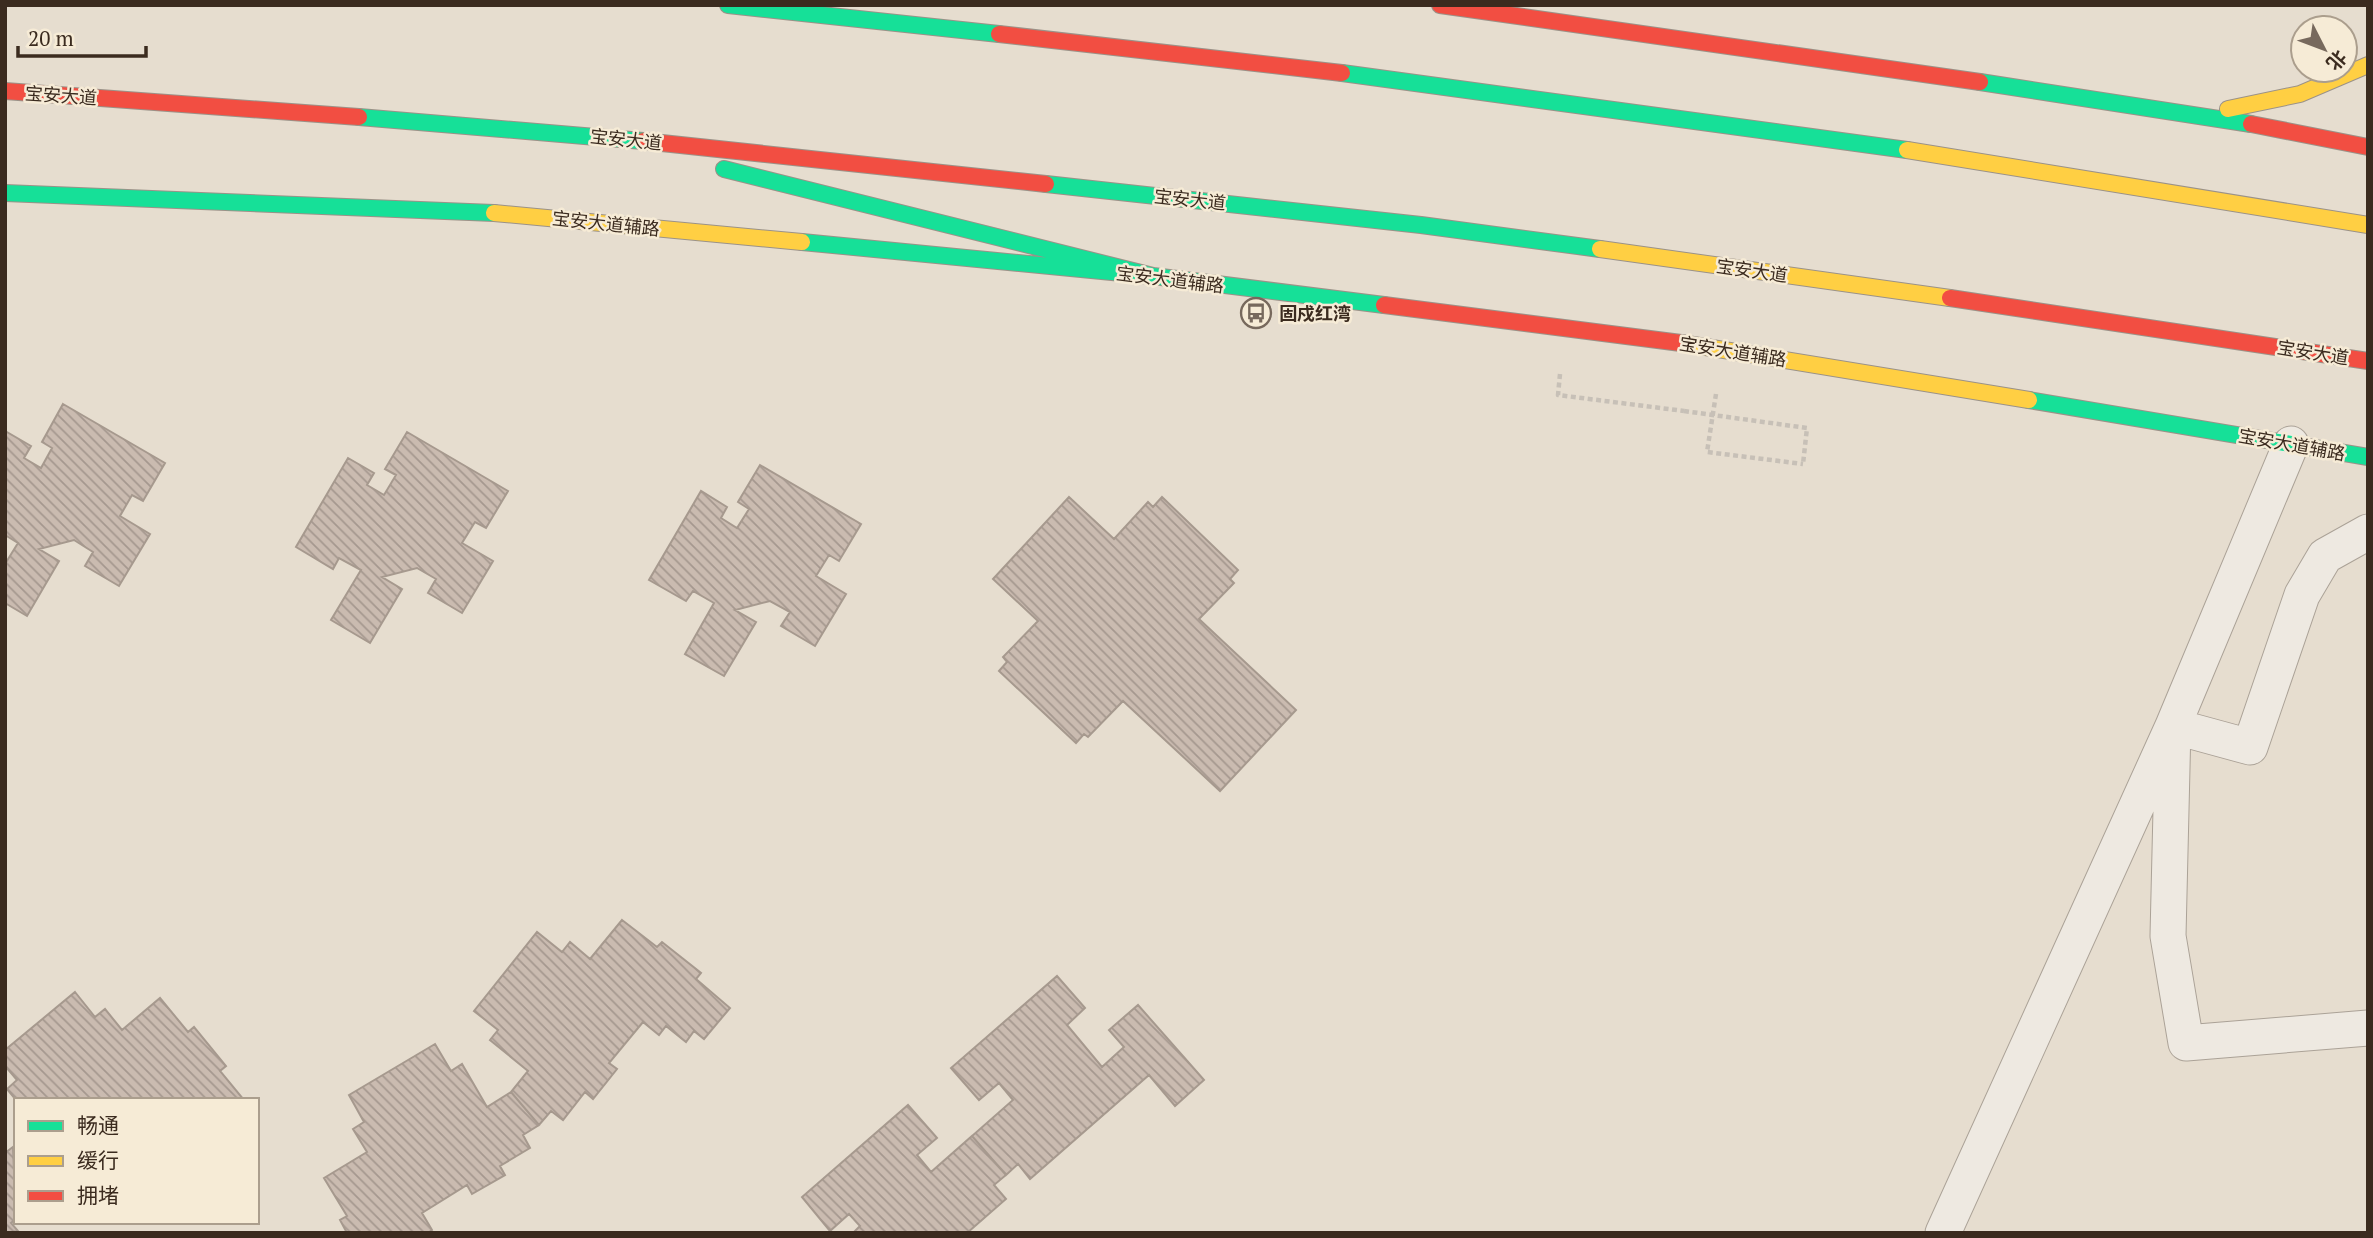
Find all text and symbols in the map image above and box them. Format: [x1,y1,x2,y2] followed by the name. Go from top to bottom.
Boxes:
[18,14,145,58] scale bar
[2289,14,2359,84] north arrow
[28,24,74,52] text: 20 m
[2321,45,2353,76] text: 北
[24,81,98,109] street label: 宝安大道
[589,123,663,155] street label: 宝安大道
[1153,183,1227,215] street label: 宝安大道
[551,205,661,241] street label: 宝安大道辅路
[1715,253,1789,287] street label: 宝安大道
[1115,261,1225,297] street label: 宝安大道辅路
[1239,296,1273,330] bus stop icon: 固戍红湾
[1279,301,1351,325] place label: 固戍红湾
[1678,331,1788,371] street label: 宝安大道辅路
[2276,335,2350,369] street label: 宝安大道
[2237,423,2347,465] street label: 宝安大道辅路
[14,1098,259,1224] legend
[77,1111,119,1139] text: 畅通
[77,1146,119,1174] text: 缓行
[77,1181,119,1209] text: 拥堵

